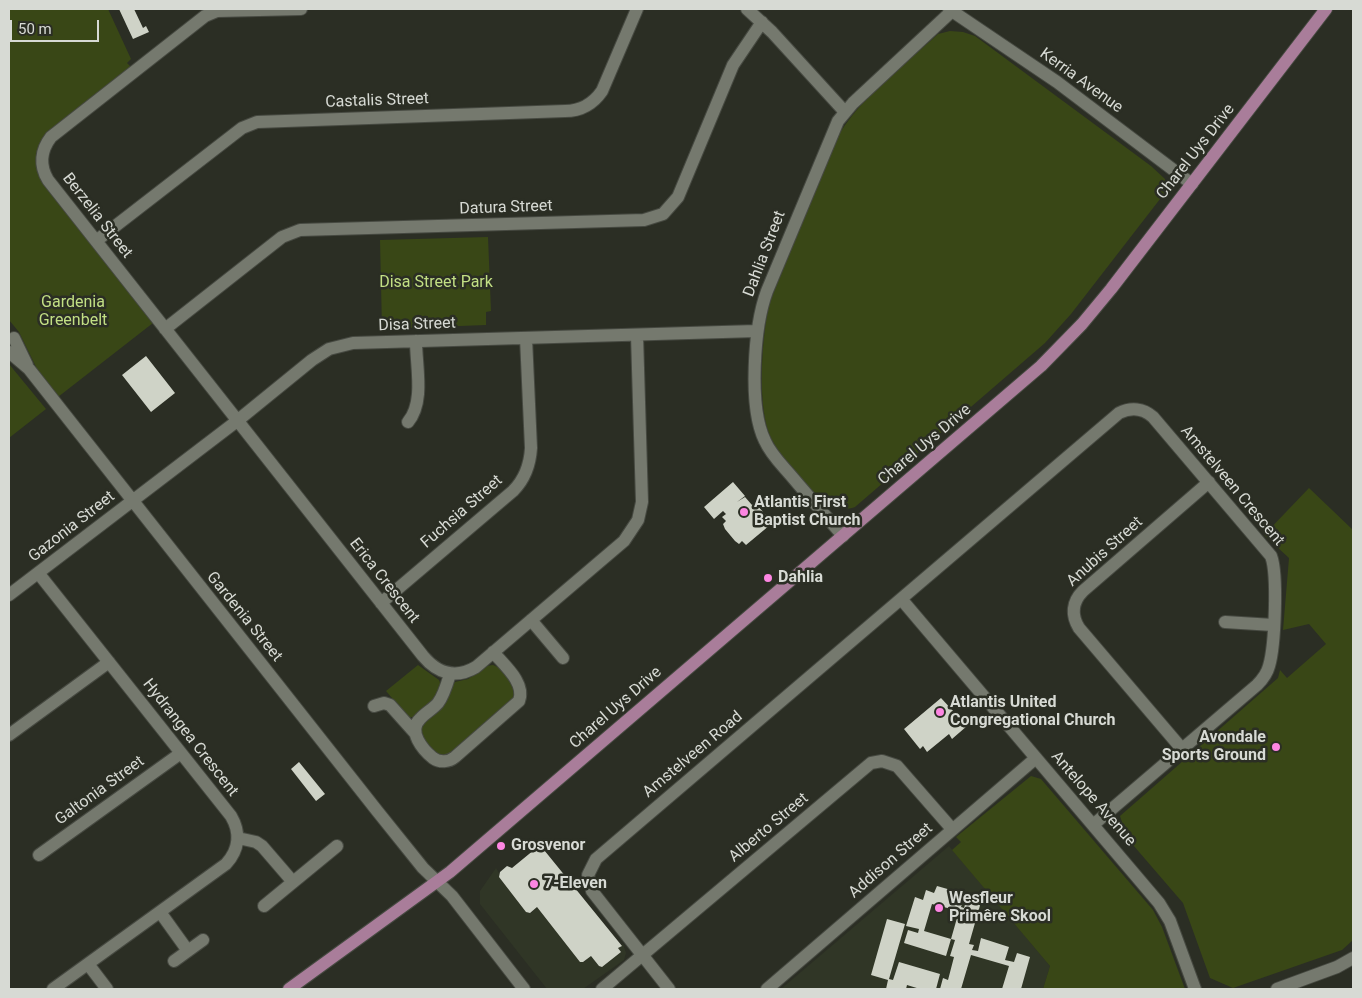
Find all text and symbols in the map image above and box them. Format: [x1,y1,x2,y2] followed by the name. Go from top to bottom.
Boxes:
[12,10,101,42] scale bar
[18,20,52,38] text: 50 m
[1036,44,1126,118] street label: Kerria Avenue
[325,90,429,112] street label: Castalis Street
[1153,101,1239,203] street label: Charel Uys Drive
[58,170,136,262] street label: Berzelia Street
[459,197,553,219] street label: Datura Street
[740,208,790,300] street label: Dahlia Street
[379,273,493,293] park label: Disa Street Park
[39,293,107,331] park label: Gardenia Greenbelt
[378,314,456,336] street label: Disa Street
[875,400,975,490] street label: Charel Uys Drive
[1176,422,1288,550] street label: Amstelveen Crescent
[417,471,507,553] street label: Fuchsia Street
[25,487,119,567] street label: Gazonia Street
[754,493,860,531] place label: Atlantis First Baptist Church
[738,506,750,518] marker: Atlantis First Baptist Church
[1063,513,1147,591] street label: Anubis Street
[345,535,423,627] street label: Erica Crescent
[202,568,286,666] street label: Gardenia Street
[778,568,823,588] place label: Dahlia
[762,572,774,584] marker: Dahlia
[566,663,666,753] street label: Charel Uys Drive
[138,675,242,801] street label: Hydrangea Crescent
[950,693,1115,731] place label: Atlantis United Congregational Church
[934,706,946,718] marker: Atlantis United Congregational Church
[639,708,747,802] street label: Amstelveen Road
[1162,728,1266,766] place label: Avondale Sports Ground
[1270,741,1282,753] marker: Avondale Sports Ground
[1046,748,1140,850] street label: Antelope Avenue
[52,752,148,830] street label: Galtonia Street
[725,789,813,867] street label: Alberto Street
[845,819,937,903] street label: Addison Street
[511,836,585,856] place label: Grosvenor
[495,840,507,852] marker: Grosvenor
[544,874,607,894] place label: 7-Eleven
[528,878,540,890] marker: 7-Eleven
[949,889,1051,927] place label: Wesfleur Primêre Skool
[933,902,945,914] marker: Wesfleur Primêre Skool

